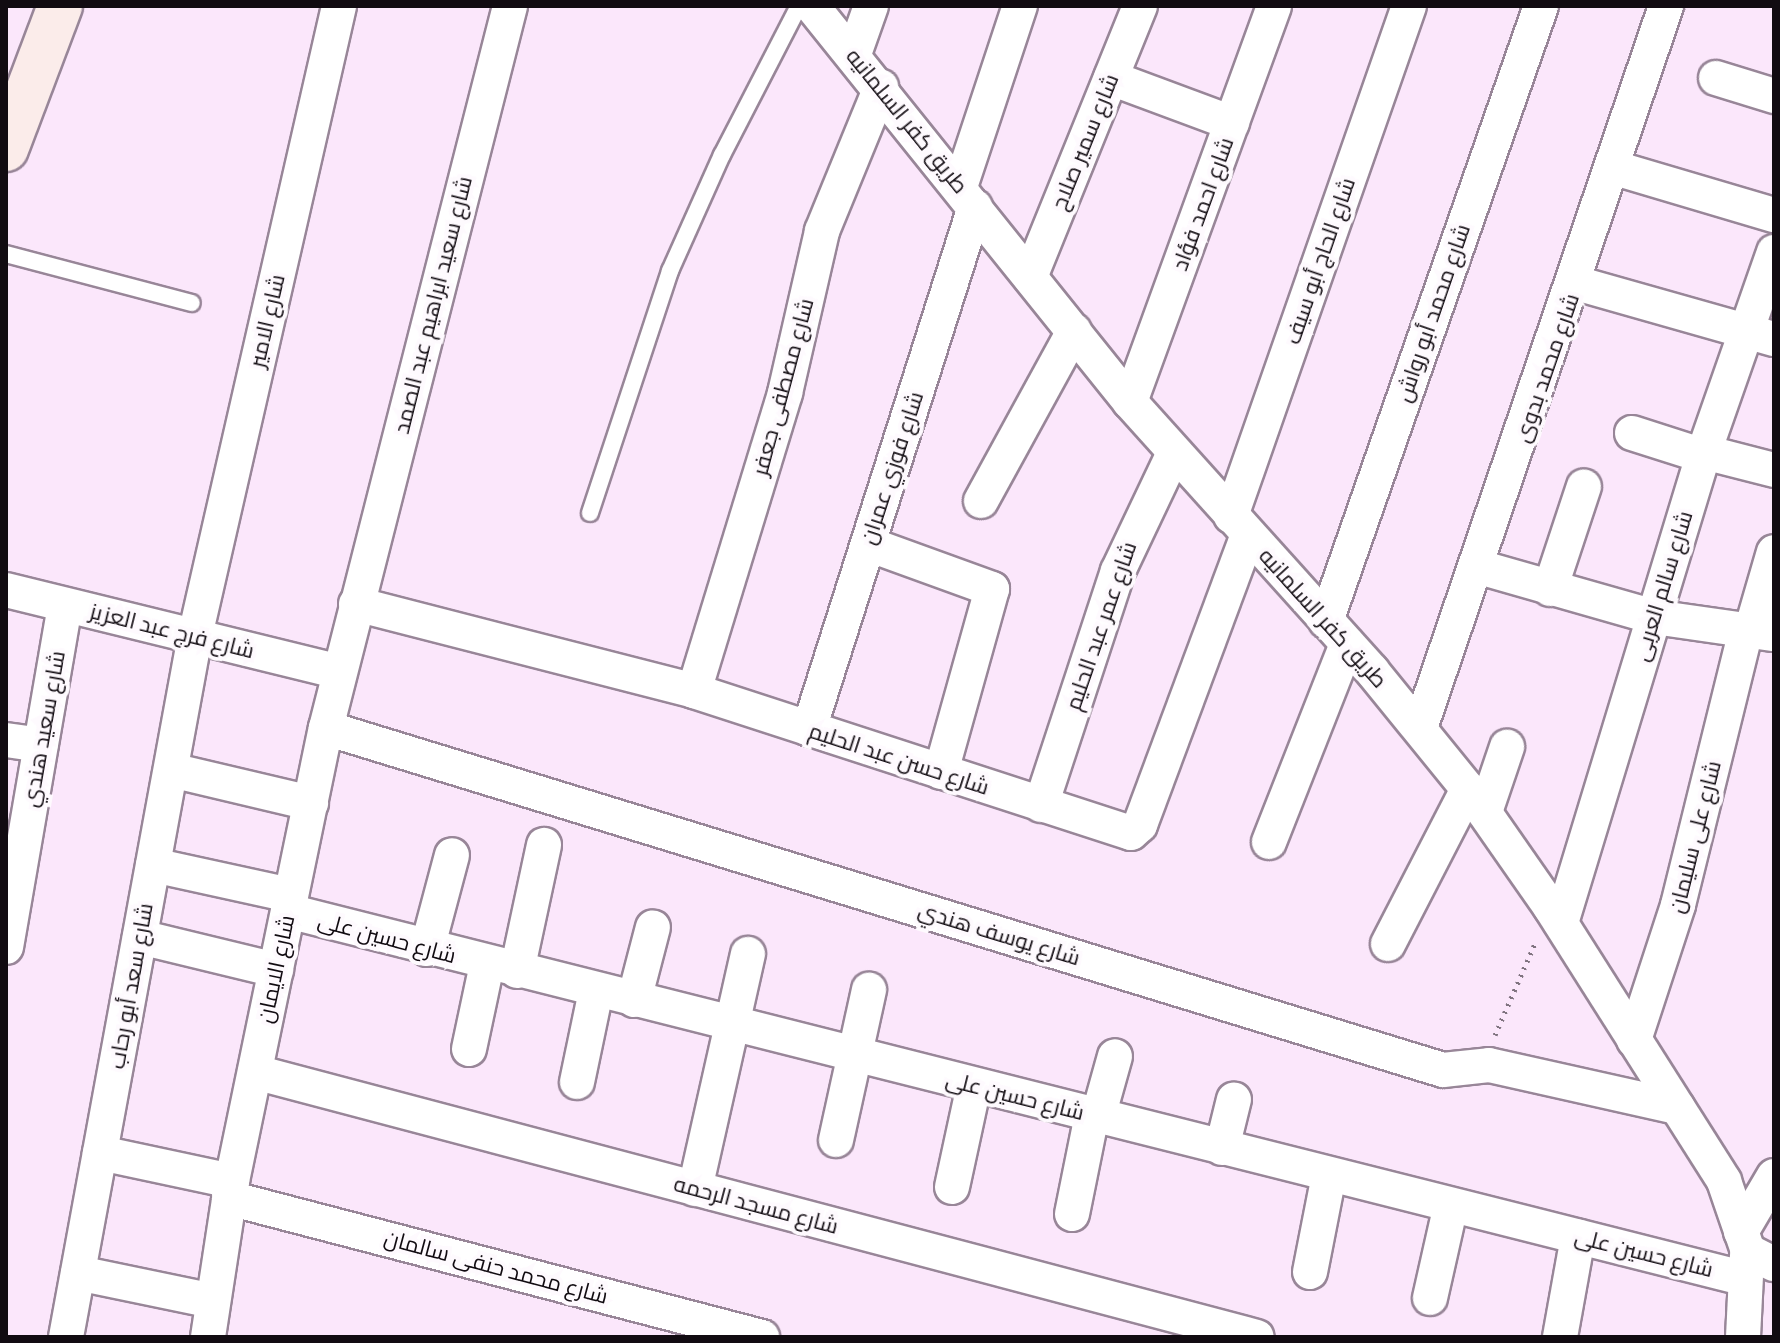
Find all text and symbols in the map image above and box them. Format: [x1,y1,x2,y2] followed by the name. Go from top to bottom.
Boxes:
[840,43,974,199] street label: طريق كفر السلمانيه
[1046,70,1124,214] street label: شارع سمير صلاح
[1167,134,1239,274] street label: شارع احمد فؤاد
[388,173,478,437] street label: شارع سعيد ابراهيم عبد الصمد
[1279,174,1361,348] street label: شارع الحاج أبو سيف
[1390,221,1476,405] street label: شارع محمد أبو رواش
[243,272,291,370] street label: شارع الامير
[1509,290,1585,446] street label: شارع محمد بدوى
[747,296,819,478] street label: شارع مصطفى جعفر
[855,388,929,548] street label: شارع فوزي عمران
[1628,508,1698,664] street label: شارع سالم العربى
[1060,538,1142,714] street label: شارع عمر عبد الحليم
[1253,543,1393,693] street label: طريق كفر السلمانيه
[87,598,257,664] street label: شارع فرج عبد العزيز
[17,649,71,809] street label: شارع سعيد هندي
[806,717,992,801] street label: شارع حسن عبد الحليم
[1663,758,1727,916] street label: شارع على سليمان
[915,897,1083,971] street label: شارع يوسف هندي
[103,901,159,1071] street label: شارع سعد أبو رحاب
[315,907,459,969] street label: شارع حسين على
[252,913,300,1025] street label: شارع الايمان
[943,1066,1087,1126] street label: شارع حسين على
[671,1170,841,1240] street label: شارع مسجد الرحمه
[1572,1223,1716,1283] street label: شارع حسين على
[381,1224,611,1310] street label: شارع محمد حنفى سالمان

